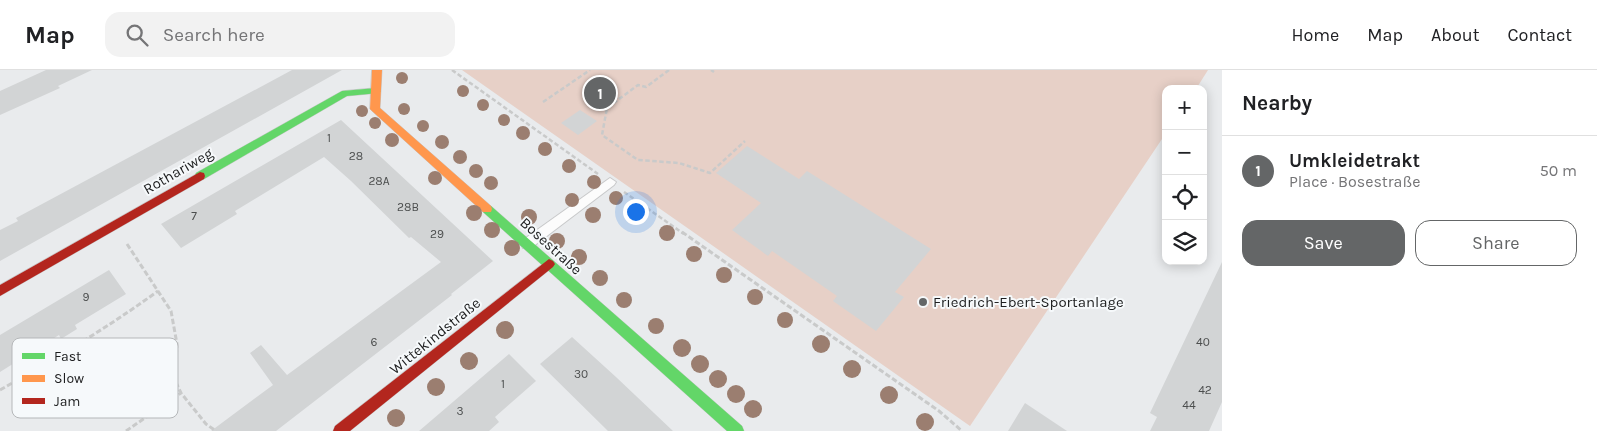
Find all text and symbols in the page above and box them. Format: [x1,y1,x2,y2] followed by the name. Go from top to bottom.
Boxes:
[105,12,455,57] search box
[25,21,75,49] text: Map
[123,21,151,49] icon: search
[163,24,265,46] text: Search here
[1291,24,1339,46] text: Home
[1367,24,1403,46] text: Map
[1431,24,1480,46] text: About
[1508,24,1572,46] text: Contact
[584,74,616,112] pin: 1
[1162,85,1207,265] map controls
[1162,85,1207,130] button: +
[1242,91,1312,115] text: Nearby
[1162,130,1207,175] button: −
[327,131,331,145] house number: 1
[140,144,216,198] street label: Rothariweg
[349,149,363,163] house number: 28
[1289,150,1420,172] text: Umkleidetrakt
[1255,161,1261,180] text: 1
[1540,161,1577,180] text: 50 m
[1289,172,1420,191] text: Place · Bosestraße
[368,174,390,188] house number: 28A
[1162,175,1207,220] button: locate
[623,199,649,225] your location
[397,200,419,214] house number: 28B
[191,209,197,223] house number: 7
[516,213,586,279] street label: Bosestraße
[1162,220,1207,265] button: layers
[1242,220,1405,266] button: Save
[1415,220,1577,266] button: Share
[430,227,444,241] house number: 29
[83,290,90,304] house number: 9
[933,293,1124,311] place label: Friedrich-Ebert-Sportanlage
[386,294,484,378] street label: Wittekindstraße
[917,296,929,308] marker: Friedrich-Ebert-Sportanlage
[371,335,378,349] house number: 6
[1196,335,1210,349] house number: 40
[12,338,178,418] legend
[54,348,81,365] text: Fast
[574,367,588,381] house number: 30
[54,370,84,387] text: Slow
[501,377,505,391] house number: 1
[1198,383,1212,397] house number: 42
[54,393,80,410] text: Jam
[1182,398,1196,412] house number: 44
[456,404,464,418] house number: 3

